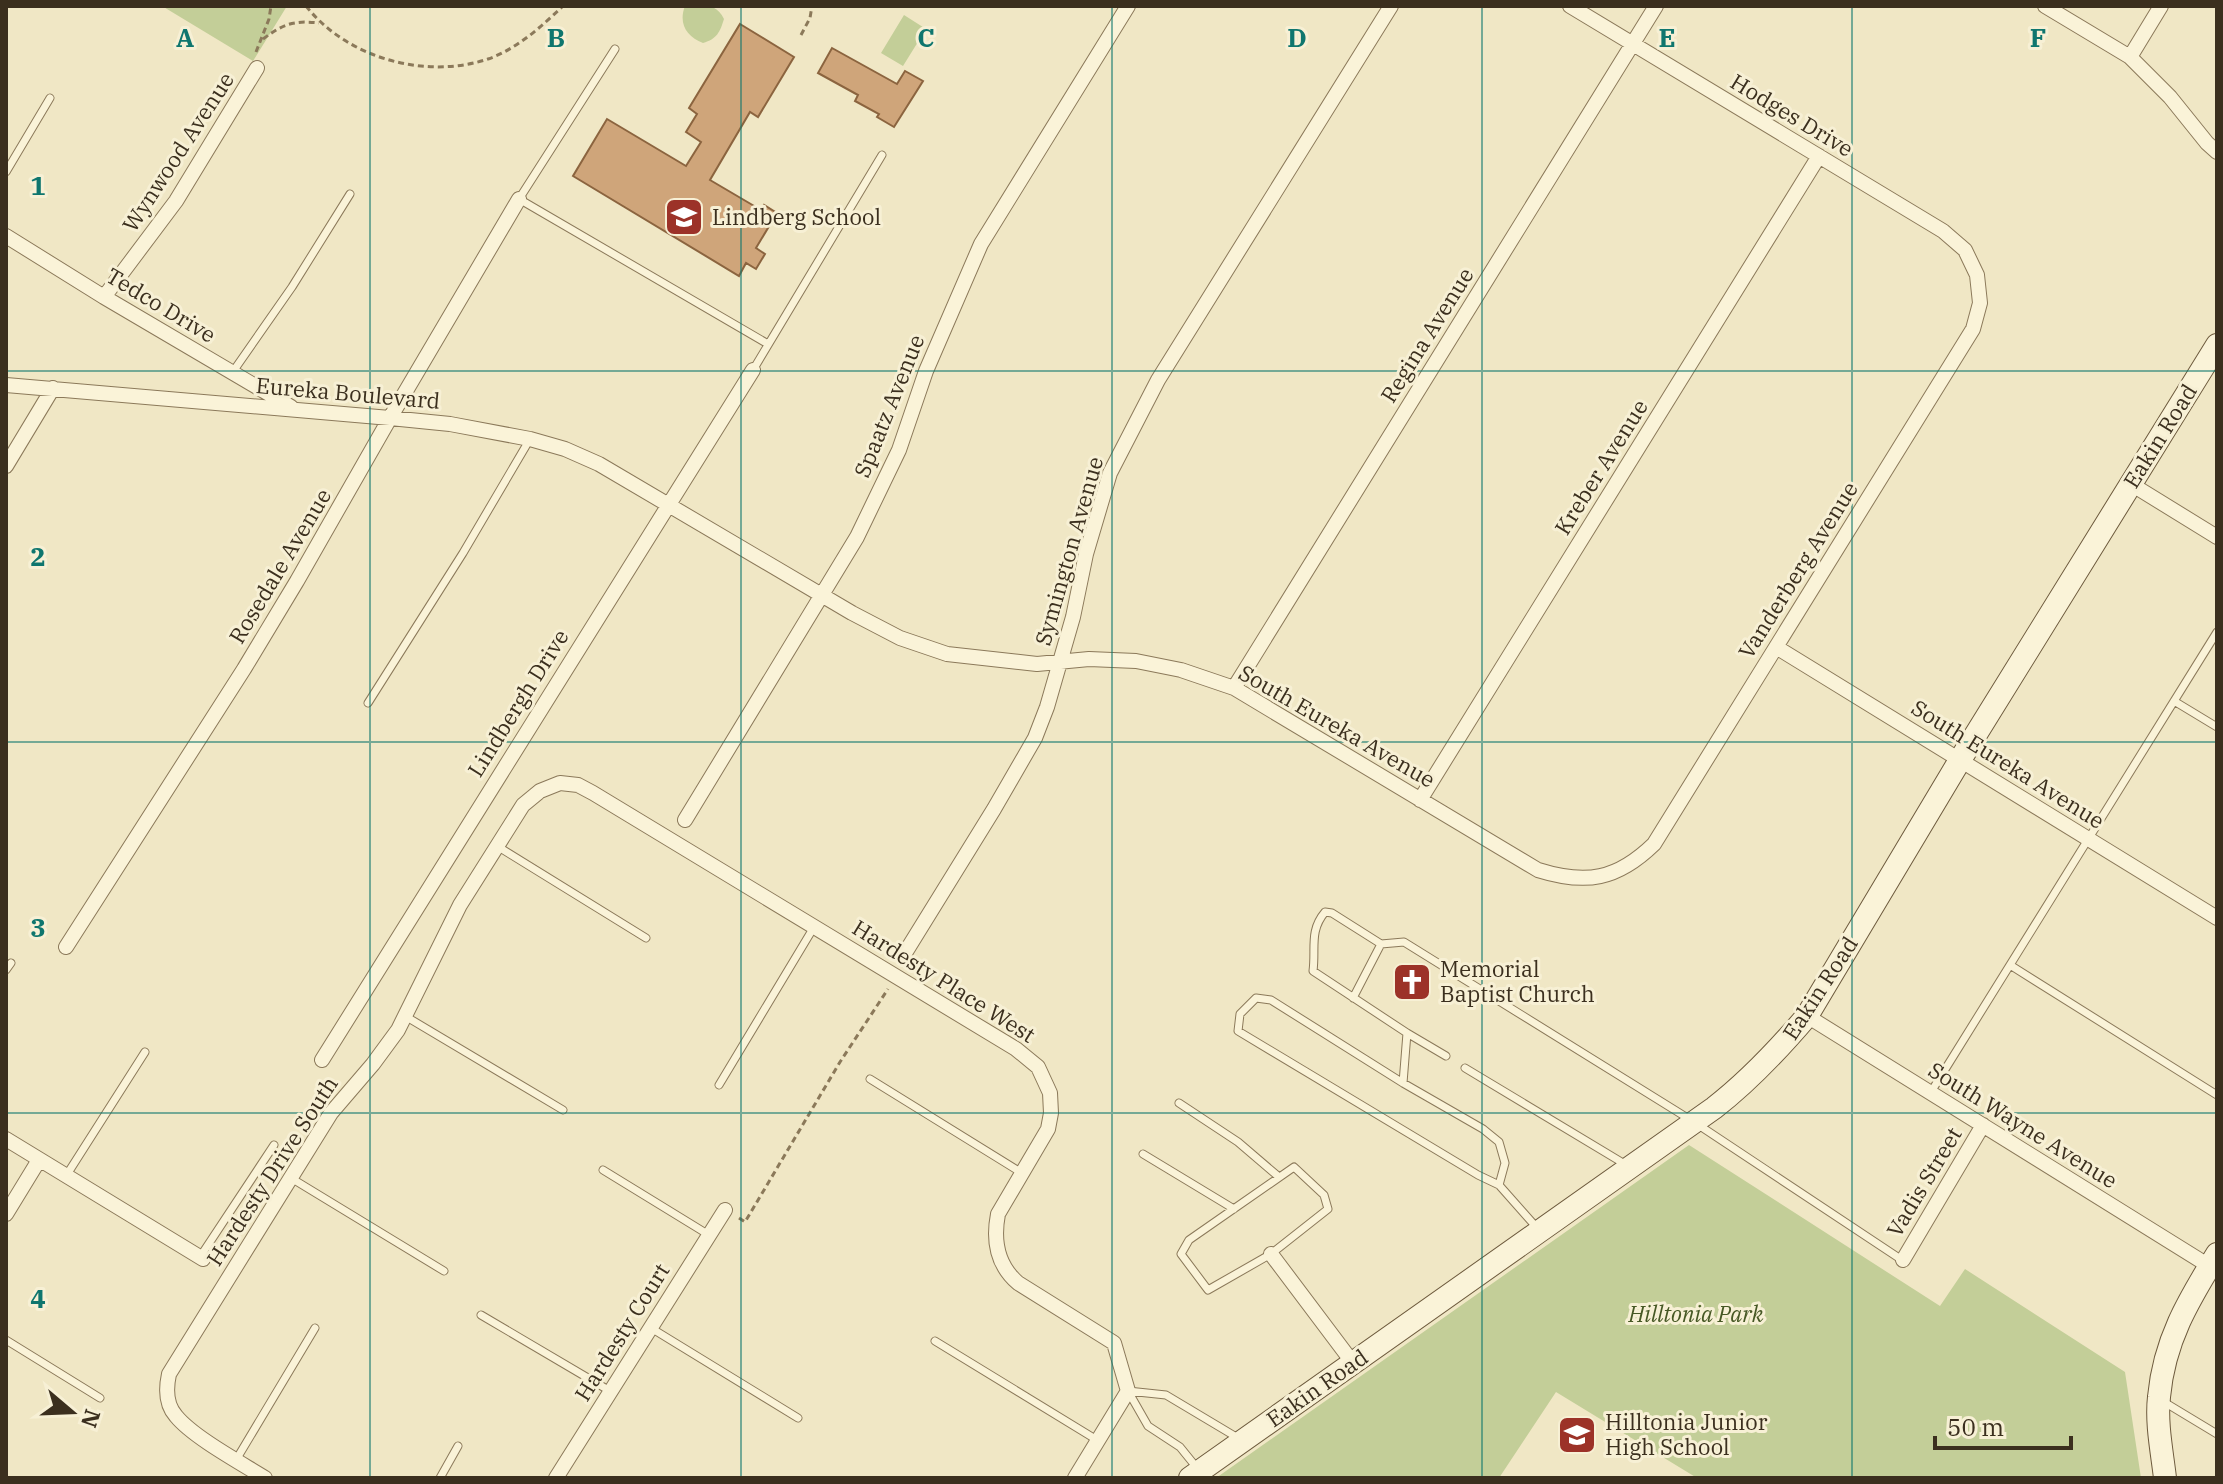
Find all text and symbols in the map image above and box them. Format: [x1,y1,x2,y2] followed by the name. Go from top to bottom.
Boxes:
[176,20,194,54] text: A
[547,20,565,54] text: B
[917,20,935,54] text: C
[1287,20,1307,54] text: D
[1658,20,1676,54] text: E
[2030,20,2046,54] text: F
[115,66,240,237] street label: Wynwood Avenue
[1726,67,1859,163] street label: Hodges Drive
[30,168,46,202] text: 1
[663,196,705,238] school or university icon: Lindberg School
[712,202,881,231] place label: Lindberg School
[101,260,221,349] street label: Tedco Drive
[1374,262,1480,408] street label: Regina Avenue
[847,330,930,482] street label: Spaatz Avenue
[255,370,441,415] street label: Eureka Boulevard
[2116,378,2203,493] street label: Eakin Road
[1547,394,1654,540] street label: Kreber Avenue
[1028,453,1109,649] street label: Symington Avenue
[1731,476,1864,664] street label: Vanderberg Avenue
[222,483,337,649] street label: Rosedale Avenue
[30,539,46,573] text: 2
[461,624,575,782] street label: Lindbergh Drive
[1234,657,1441,794] street label: South Eureka Avenue
[1906,692,2110,835] street label: South Eureka Avenue
[30,910,46,944] text: 3
[847,913,1041,1049] street label: Hardesty Place West
[1775,931,1864,1045] street label: Eakin Road
[1440,954,1595,1008] place label: Memorial Baptist Church
[1391,961,1433,1003] church icon: Memorial Baptist Church
[1923,1055,2123,1194] street label: South Wayne Avenue
[199,1070,344,1271] street label: Hardesty Drive South
[1879,1121,1968,1242] street label: Vadis Street
[568,1257,676,1406] street label: Hardesty Court
[30,1281,46,1315] text: 4
[1627,1299,1764,1328] park label: Hilltonia Park
[1260,1342,1373,1433] street label: Eakin Road
[32,1372,112,1452] north arrow
[1935,1400,2071,1450] scale bar
[75,1406,108,1432] text: N
[1605,1407,1768,1461] place label: Hilltonia Junior High School
[1947,1411,2004,1443] text: 50 m
[1556,1414,1598,1456] school or university icon: Hilltonia Junior High School

